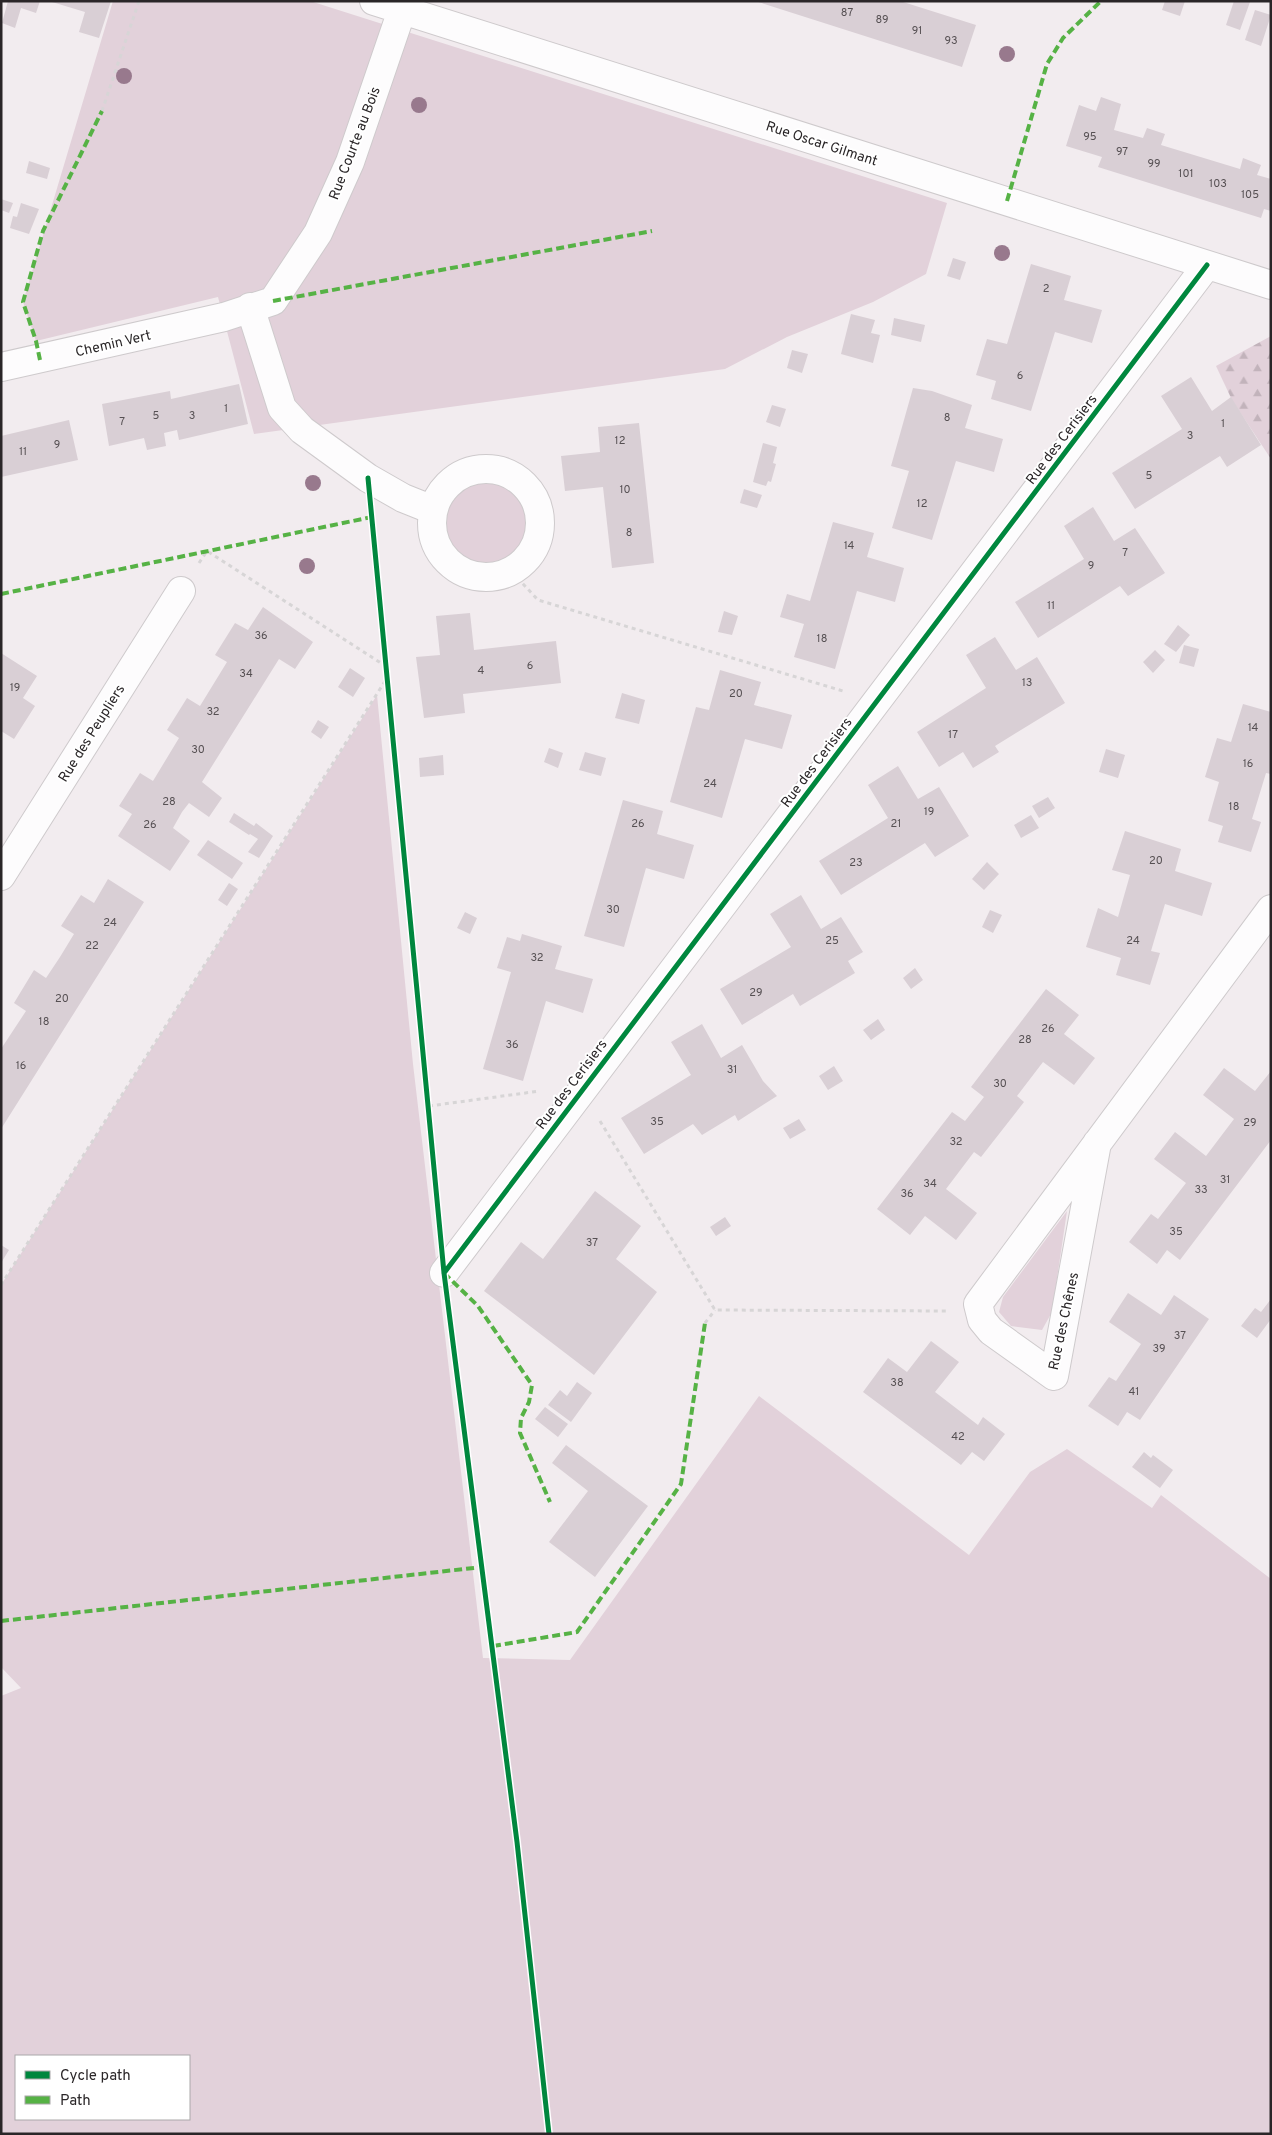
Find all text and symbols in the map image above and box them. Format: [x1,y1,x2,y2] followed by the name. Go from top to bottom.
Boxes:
[841,6,853,20] house number: 87
[875,13,889,27] house number: 89
[912,24,922,38] house number: 91
[944,34,958,48] house number: 93
[326,84,385,203] street label: Rue Courte au Bois
[764,118,880,171] street label: Rue Oscar Gilmant
[1083,130,1097,144] house number: 95
[1116,145,1128,159] house number: 97
[1147,157,1161,171] house number: 99
[1178,167,1194,181] house number: 101
[1209,177,1227,191] house number: 103
[1241,188,1259,202] house number: 105
[1043,282,1049,296] house number: 2
[74,327,153,361] street label: Chemin Vert
[1017,369,1023,383] house number: 6
[1023,392,1102,488] street label: Rue des Cerisiers
[224,402,228,416] house number: 1
[153,409,160,423] house number: 5
[189,409,195,423] house number: 3
[944,411,950,425] house number: 8
[119,415,125,429] house number: 7
[1221,417,1225,431] house number: 1
[1187,429,1193,443] house number: 3
[615,434,625,448] house number: 12
[54,438,60,452] house number: 9
[19,445,27,459] house number: 11
[1146,469,1153,483] house number: 5
[619,483,631,497] house number: 10
[917,497,927,511] house number: 12
[626,526,632,540] house number: 8
[844,539,855,553] house number: 14
[1122,546,1128,560] house number: 7
[1088,559,1094,573] house number: 9
[1047,599,1055,613] house number: 11
[254,629,268,643] house number: 36
[817,632,827,646] house number: 18
[527,659,533,673] house number: 6
[478,664,485,678] house number: 4
[239,667,253,681] house number: 34
[1022,676,1032,690] house number: 13
[10,681,20,695] house number: 19
[55,682,129,786] street label: Rue des Peupliers
[729,687,743,701] house number: 20
[206,705,220,719] house number: 32
[778,715,857,811] street label: Rue des Cerisiers
[1248,721,1259,735] house number: 14
[948,728,958,742] house number: 17
[191,743,205,757] house number: 30
[1243,757,1253,771] house number: 16
[703,777,717,791] house number: 24
[162,795,176,809] house number: 28
[1229,800,1239,814] house number: 18
[924,805,934,819] house number: 19
[631,817,645,831] house number: 26
[891,817,901,831] house number: 21
[143,818,157,832] house number: 26
[1149,854,1163,868] house number: 20
[849,856,863,870] house number: 23
[606,903,620,917] house number: 30
[103,916,117,930] house number: 24
[825,934,839,948] house number: 25
[1126,934,1140,948] house number: 24
[85,939,99,953] house number: 22
[530,951,544,965] house number: 32
[749,986,763,1000] house number: 29
[55,992,69,1006] house number: 20
[39,1015,49,1029] house number: 18
[1041,1022,1055,1036] house number: 26
[1018,1033,1032,1047] house number: 28
[533,1037,612,1133] street label: Rue des Cerisiers
[505,1038,519,1052] house number: 36
[16,1059,26,1073] house number: 16
[727,1063,737,1077] house number: 31
[993,1077,1007,1091] house number: 30
[650,1115,664,1129] house number: 35
[1243,1116,1257,1130] house number: 29
[949,1135,963,1149] house number: 32
[1220,1173,1230,1187] house number: 31
[923,1177,937,1191] house number: 34
[1194,1183,1208,1197] house number: 33
[900,1187,914,1201] house number: 36
[1169,1225,1183,1239] house number: 35
[586,1236,598,1250] house number: 37
[1046,1271,1083,1372] street label: Rue des Chênes
[1174,1329,1186,1343] house number: 37
[1153,1342,1165,1356] house number: 39
[890,1376,904,1390] house number: 38
[1129,1385,1139,1399] house number: 41
[951,1430,965,1444] house number: 42
[15,2055,190,2120] legend
[60,2067,131,2086] text: Cycle path
[60,2092,91,2111] text: Path

